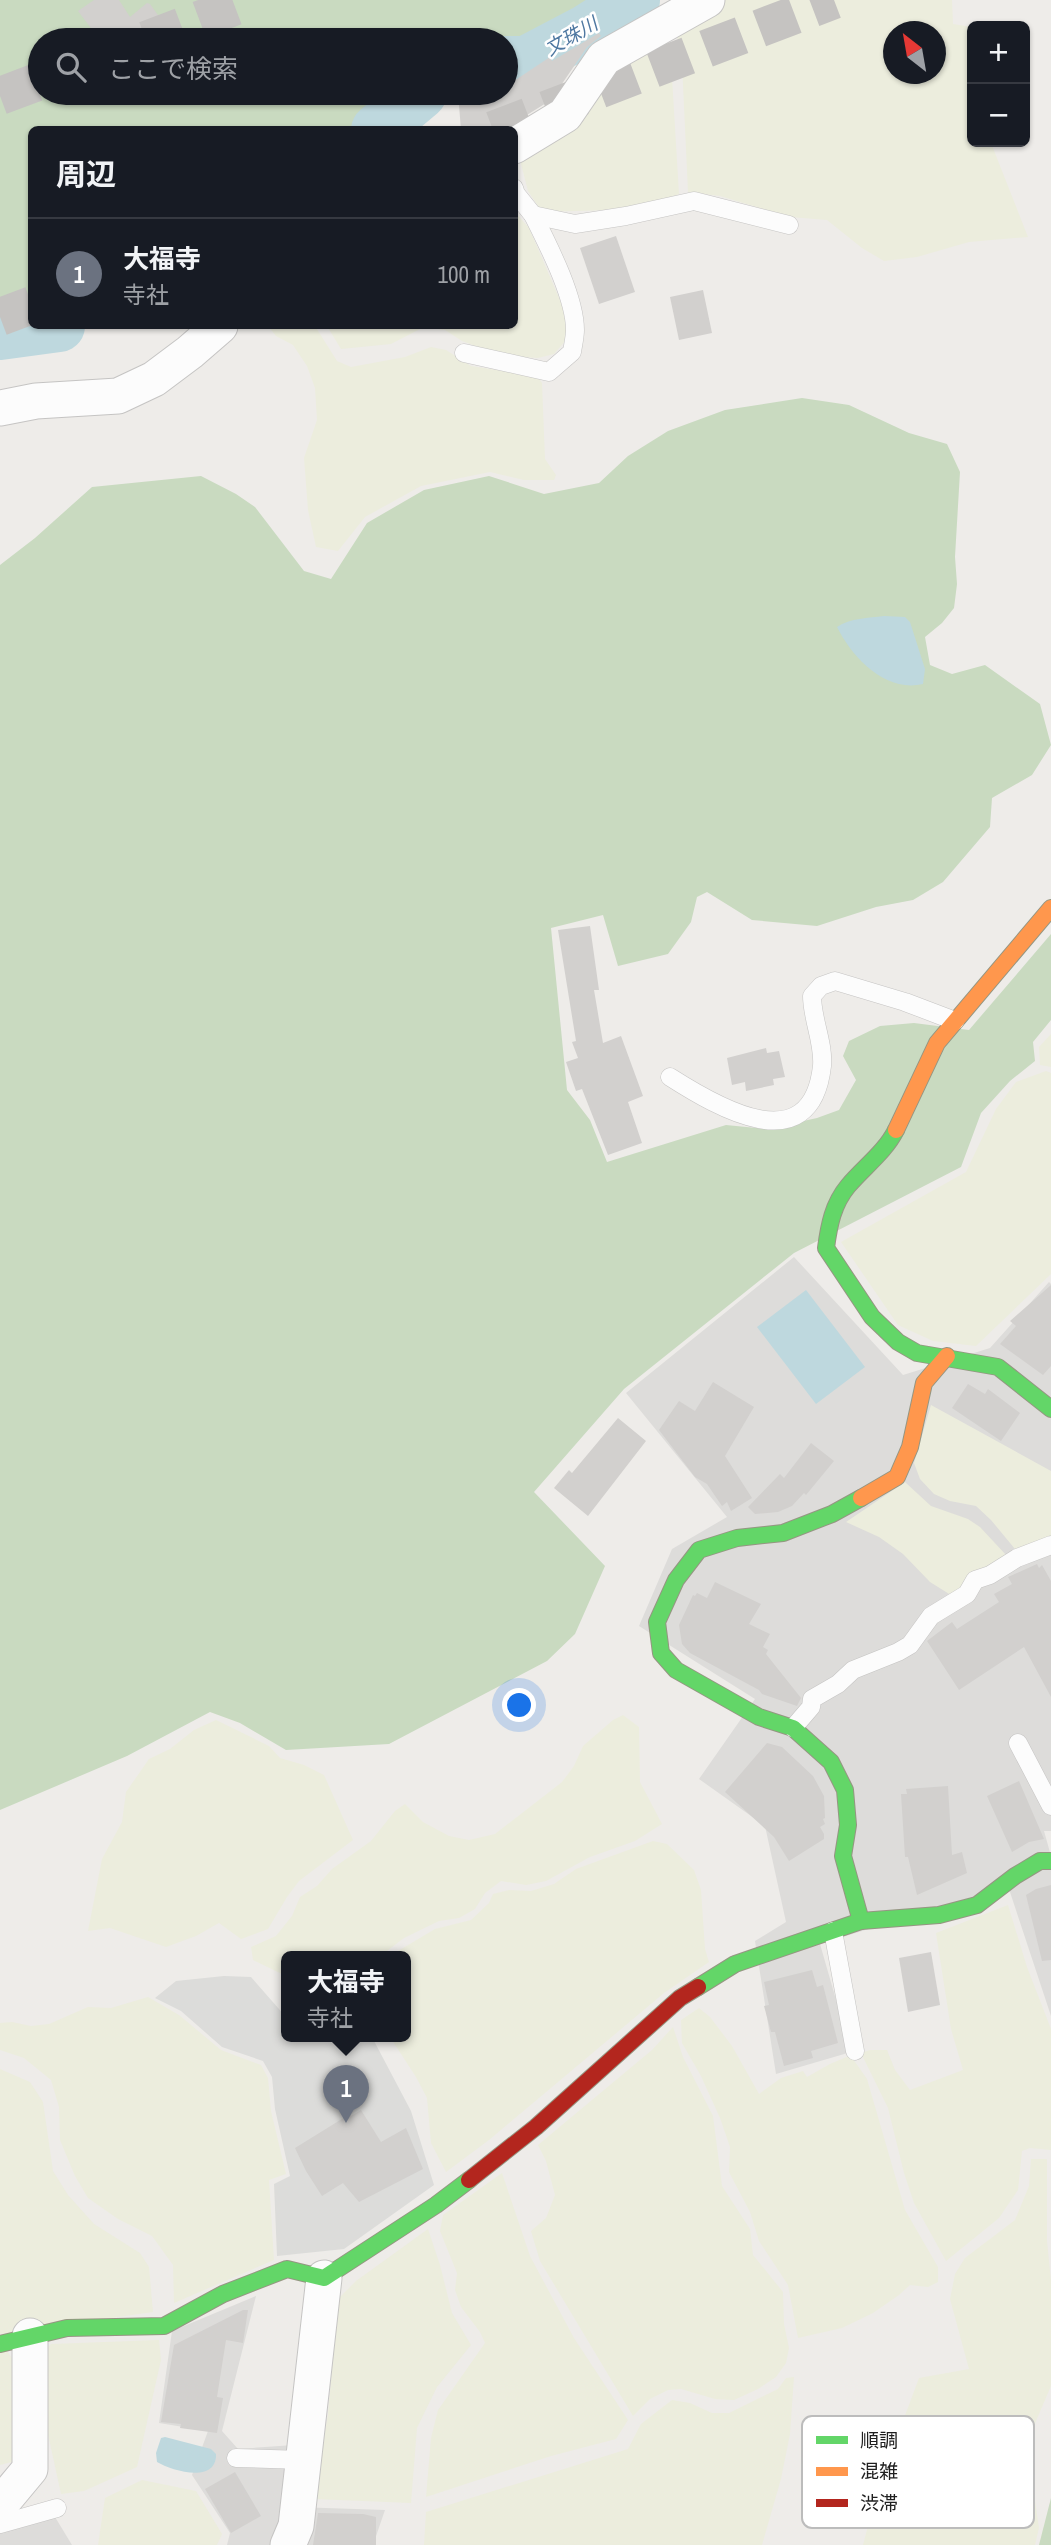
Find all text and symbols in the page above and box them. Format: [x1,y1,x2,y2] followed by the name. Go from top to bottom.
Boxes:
[540,9,604,62] water label: 文珠川
[883,21,946,84] north arrow
[967,21,1030,147] map controls
[967,21,1030,84] button: +
[28,28,518,105] search box
[52,48,90,86] icon: search
[108,51,238,86] text: ここで検索
[967,84,1030,147] button: −
[56,154,116,194] text: 周辺
[123,241,201,276] text: 大福寺
[74,259,84,290] text: 1
[438,259,490,290] text: 100 m
[123,279,169,310] text: 寺社
[502,1688,536,1722] your location
[281,1951,411,2042] popup
[307,1964,385,1999] text: 大福寺
[307,2002,353,2033] text: 寺社
[323,2065,369,2123] pin: 1
[802,2416,1034,2528] legend
[860,2427,898,2453] text: 順調
[860,2458,898,2484] text: 混雑
[860,2490,898,2516] text: 渋滞

